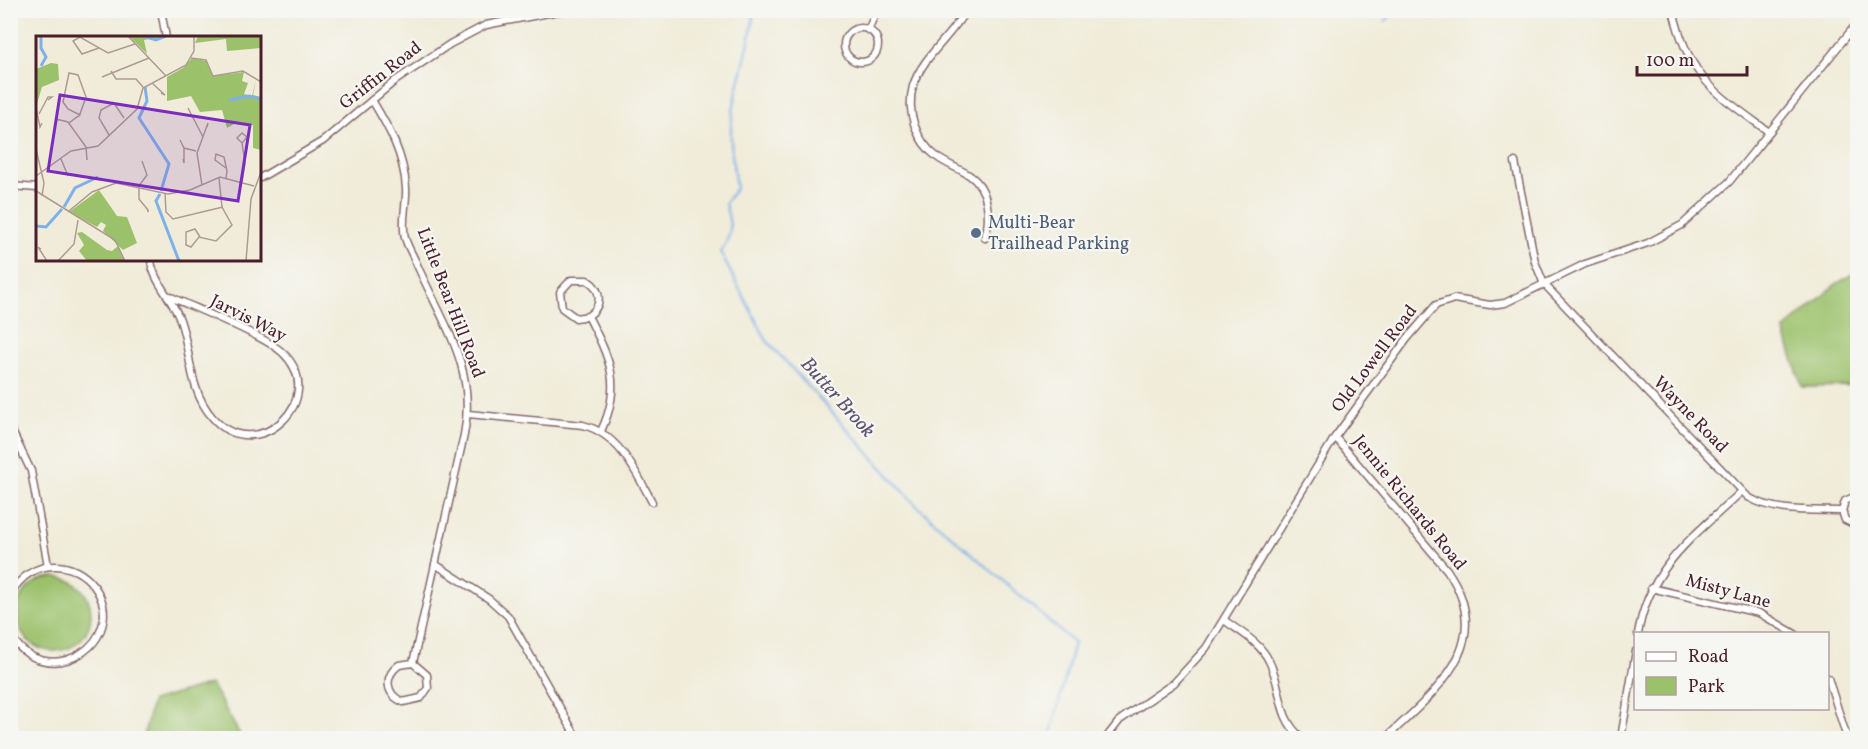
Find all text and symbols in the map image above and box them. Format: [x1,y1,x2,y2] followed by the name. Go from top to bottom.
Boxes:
[36,36,261,261] inset map
[335,36,427,116] street label: Griffin Road
[1637,39,1746,77] scale bar
[1646,49,1695,74] text: 100 m
[988,211,1129,257] place label: Multi-Bear Trailhead Parking
[410,224,490,382] street label: Little Bear Hill Road
[969,226,983,240] marker: Multi-Bear Trailhead Parking
[205,289,291,349] street label: Jarvis Way
[1326,300,1424,418] street label: Old Lowell Road
[793,352,881,444] water label: Butter Brook
[1647,371,1733,459] street label: Wayne Road
[1346,430,1472,576] street label: Jennie Richards Road
[1683,569,1773,615] street label: Misty Lane
[1634,632,1829,710] legend
[1688,645,1729,670] text: Road
[1688,675,1725,700] text: Park

